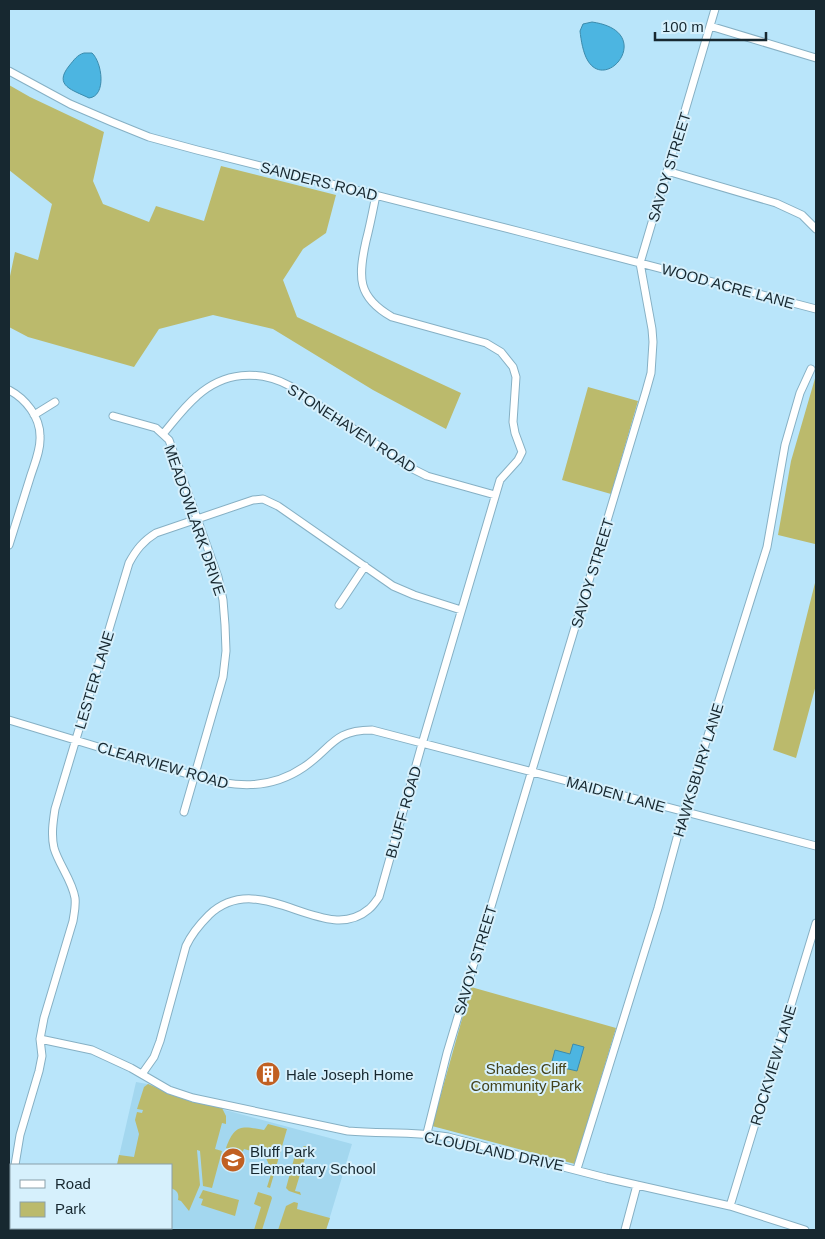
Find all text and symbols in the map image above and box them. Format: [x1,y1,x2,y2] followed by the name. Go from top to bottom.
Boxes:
[655,10,766,42] scale bar
[662,18,704,35] text: 100 m
[644,110,694,224] street label: SAVOY STREET
[259,158,379,204] street label: SANDERS ROAD
[660,260,796,312] street label: WOOD ACRE LANE
[285,380,419,476] street label: STONEHAVEN ROAD
[161,442,229,598] street label: MEADOWLARK DRIVE
[567,516,617,630] street label: SAVOY STREET
[71,629,117,731] street label: LESTER LANE
[670,701,726,839] street label: HAWKSBURY LANE
[95,738,231,792] street label: CLEARVIEW ROAD
[382,764,424,860] street label: BLUFF ROAD
[565,773,667,815] street label: MAIDEN LANE
[450,903,500,1017] street label: SAVOY STREET
[747,1003,799,1127] street label: ROCKVIEW LANE
[471,1060,582,1094] park label: Shades Cliff Community Park
[255,1061,281,1087] building icon: Hale Joseph Home
[286,1066,414,1083] place label: Hale Joseph Home
[423,1128,565,1174] street label: CLOUDLAND DRIVE
[250,1143,376,1177] place label: Bluff Park Elementary School
[220,1147,246,1173] school or university icon: Bluff Park Elementary School
[10,1164,172,1229] legend
[55,1175,91,1192] text: Road
[55,1200,86,1217] text: Park

